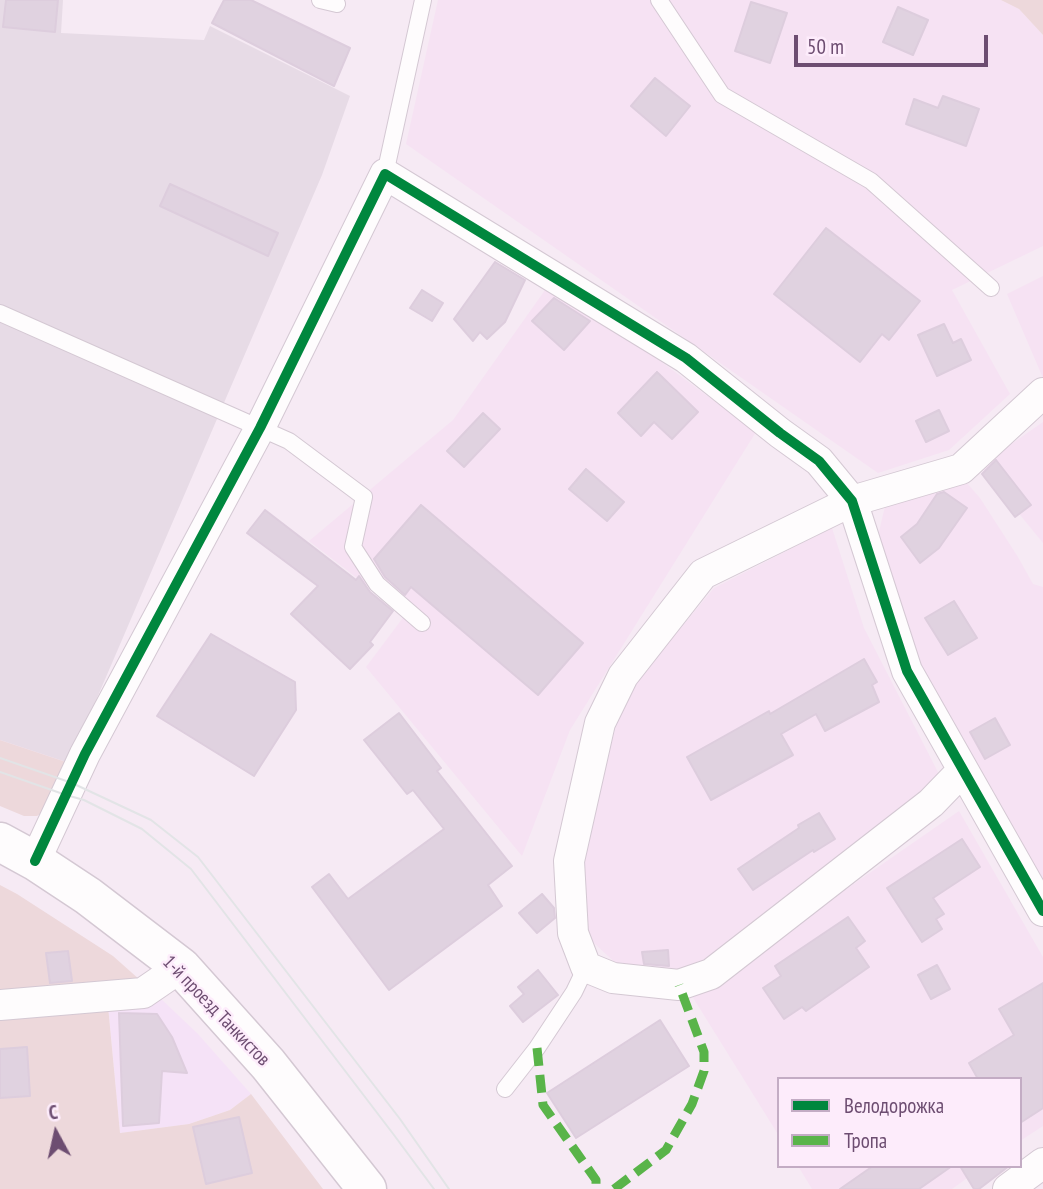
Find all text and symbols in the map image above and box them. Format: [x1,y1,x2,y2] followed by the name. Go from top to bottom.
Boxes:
[798,21,992,65] scale bar
[807,33,844,60] text: 50 m
[158,951,274,1071] street label: 1-й проезд Танкистов
[777,1077,1022,1168] legend
[844,1092,944,1119] text: Велодорожка
[21,1098,91,1168] north arrow
[47,1100,59,1125] text: С
[844,1127,887,1154] text: Тропа

